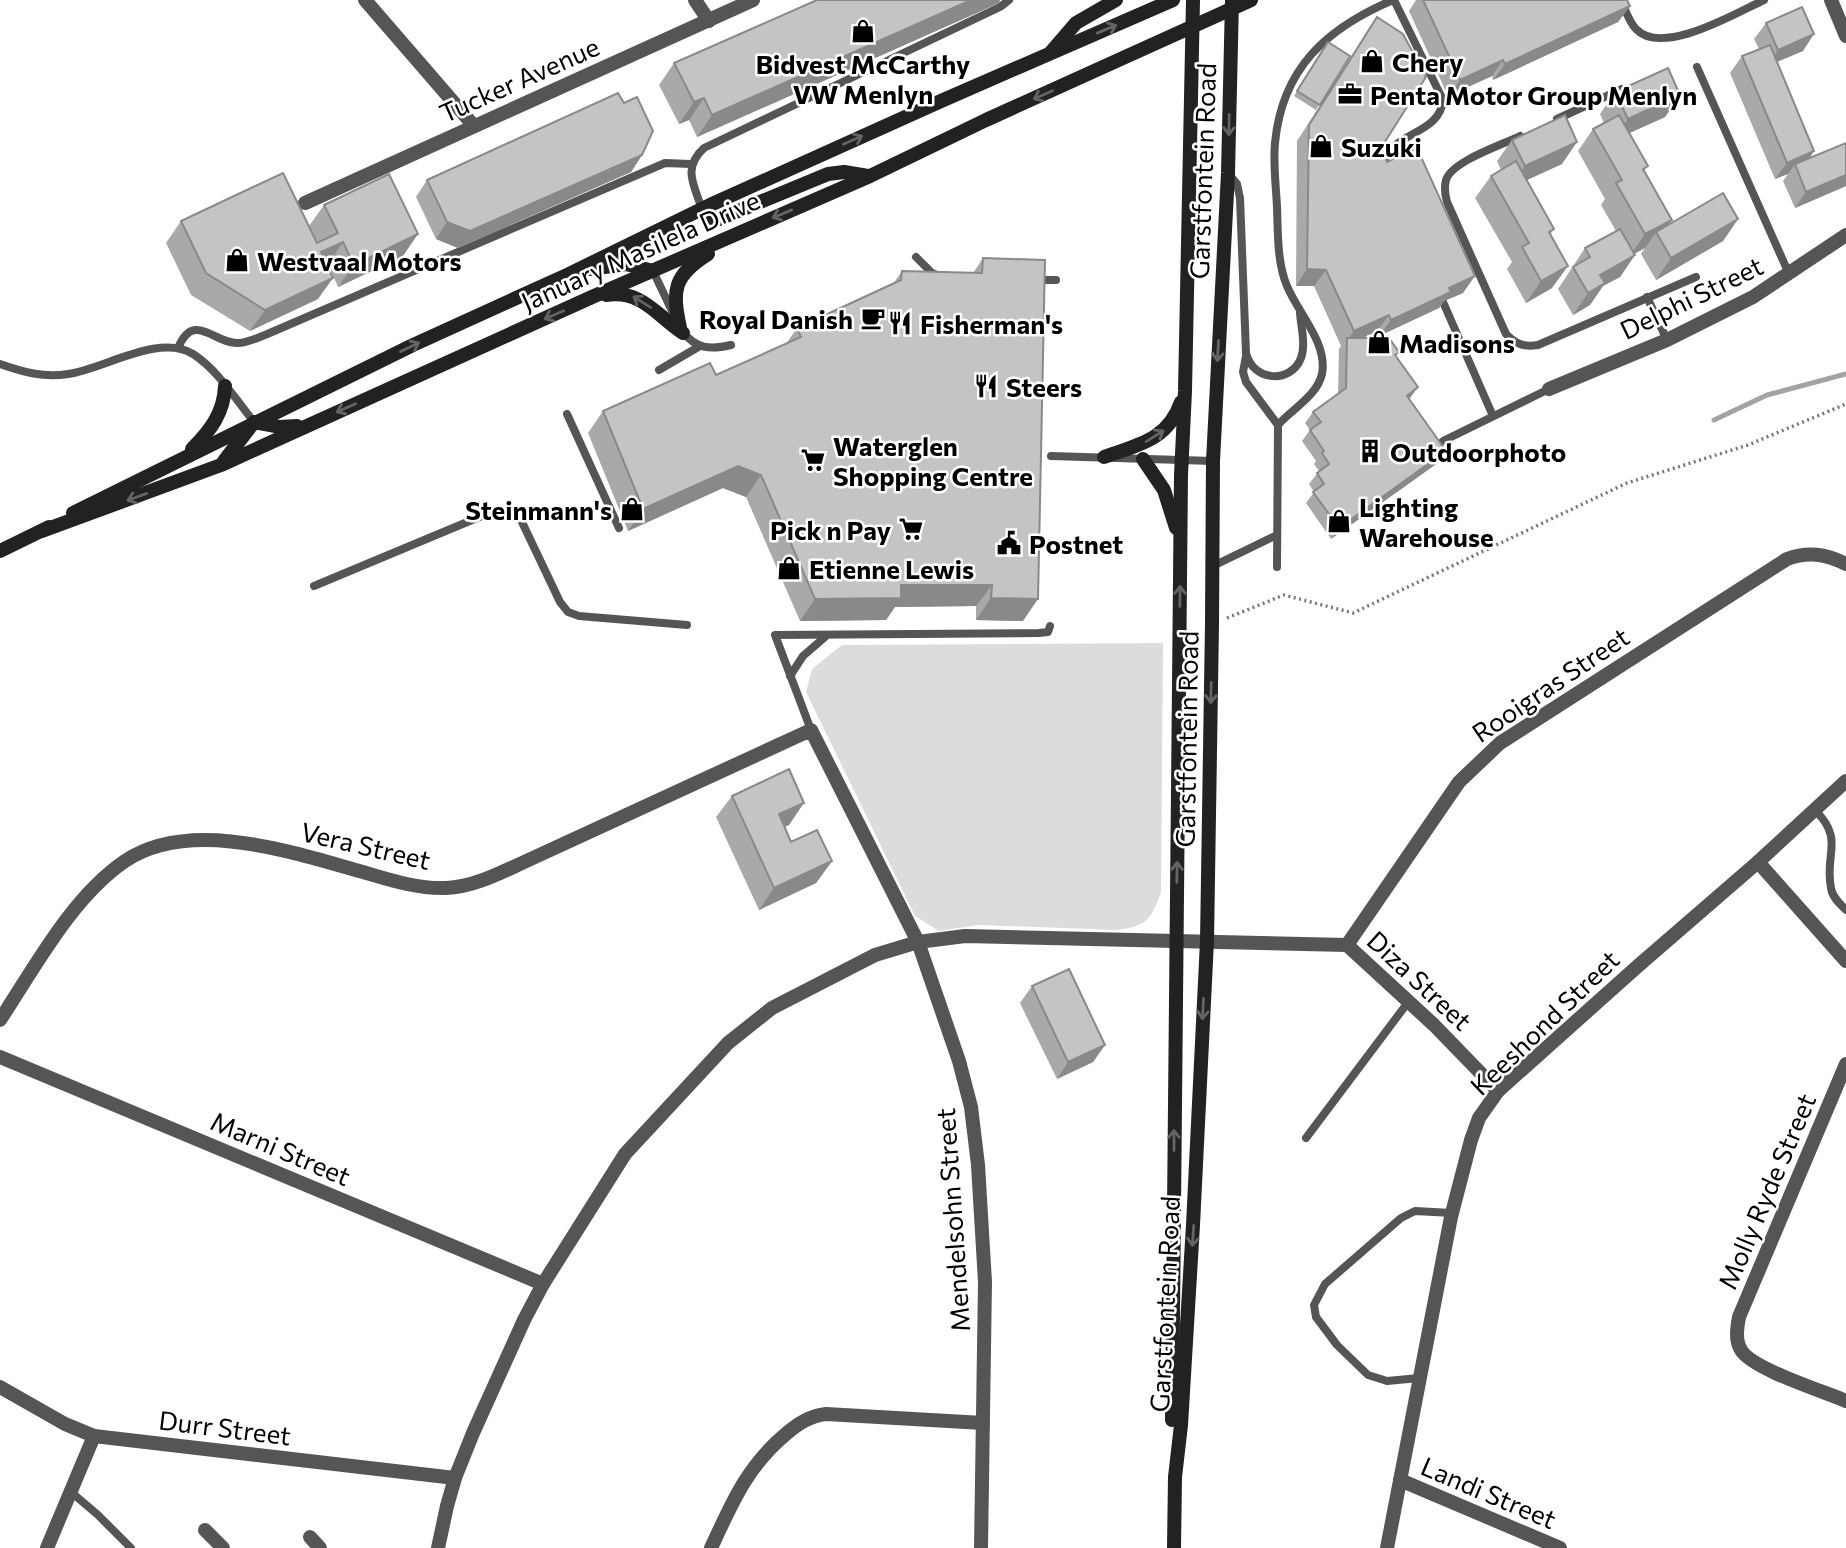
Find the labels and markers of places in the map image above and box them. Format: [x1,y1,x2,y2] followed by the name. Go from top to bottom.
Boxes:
[849,17,877,45] shop icon: Bidvest McCarthy VW Menlyn
[1392,46,1464,77] place label: Chery
[1358,47,1386,75] shop icon: Chery
[756,48,970,109] place label: Bidvest McCarthy VW Menlyn
[1370,79,1697,110] place label: Penta Motor Group Menlyn
[1336,80,1364,108] office icon: Penta Motor Group Menlyn
[1341,131,1422,162] place label: Suzuki
[1307,132,1335,160] shop icon: Suzuki
[257,245,462,276] place label: Westvaal Motors
[223,246,251,274] shop icon: Westvaal Motors
[699,303,853,334] place label: Royal Danish
[859,304,887,332] cafe icon: Royal Danish
[920,308,1063,339] place label: Fisherman's
[886,309,914,337] restaurant icon: Fisherman's
[1399,327,1515,358] place label: Madisons
[1365,328,1393,356] shop icon: Madisons
[1006,371,1082,402] place label: Steers
[972,372,1000,400] restaurant icon: Steers
[833,430,1033,491] place label: Waterglen Shopping Centre
[1390,436,1566,467] place label: Outdoorphoto
[1356,437,1384,465] building icon: Outdoorphoto
[799,446,827,474] supermarket icon: Waterglen Shopping Centre
[1359,491,1494,552] place label: Lighting Warehouse
[465,494,612,525] place label: Steinmann's
[618,495,646,523] shop icon: Steinmann's
[1325,507,1353,535] shop icon: Lighting Warehouse
[770,514,891,545] place label: Pick n Pay
[897,515,925,543] supermarket icon: Pick n Pay
[1029,528,1123,559] place label: Postnet
[995,529,1023,557] public building icon: Postnet
[809,553,974,584] place label: Etienne Lewis
[775,554,803,582] shop icon: Etienne Lewis

